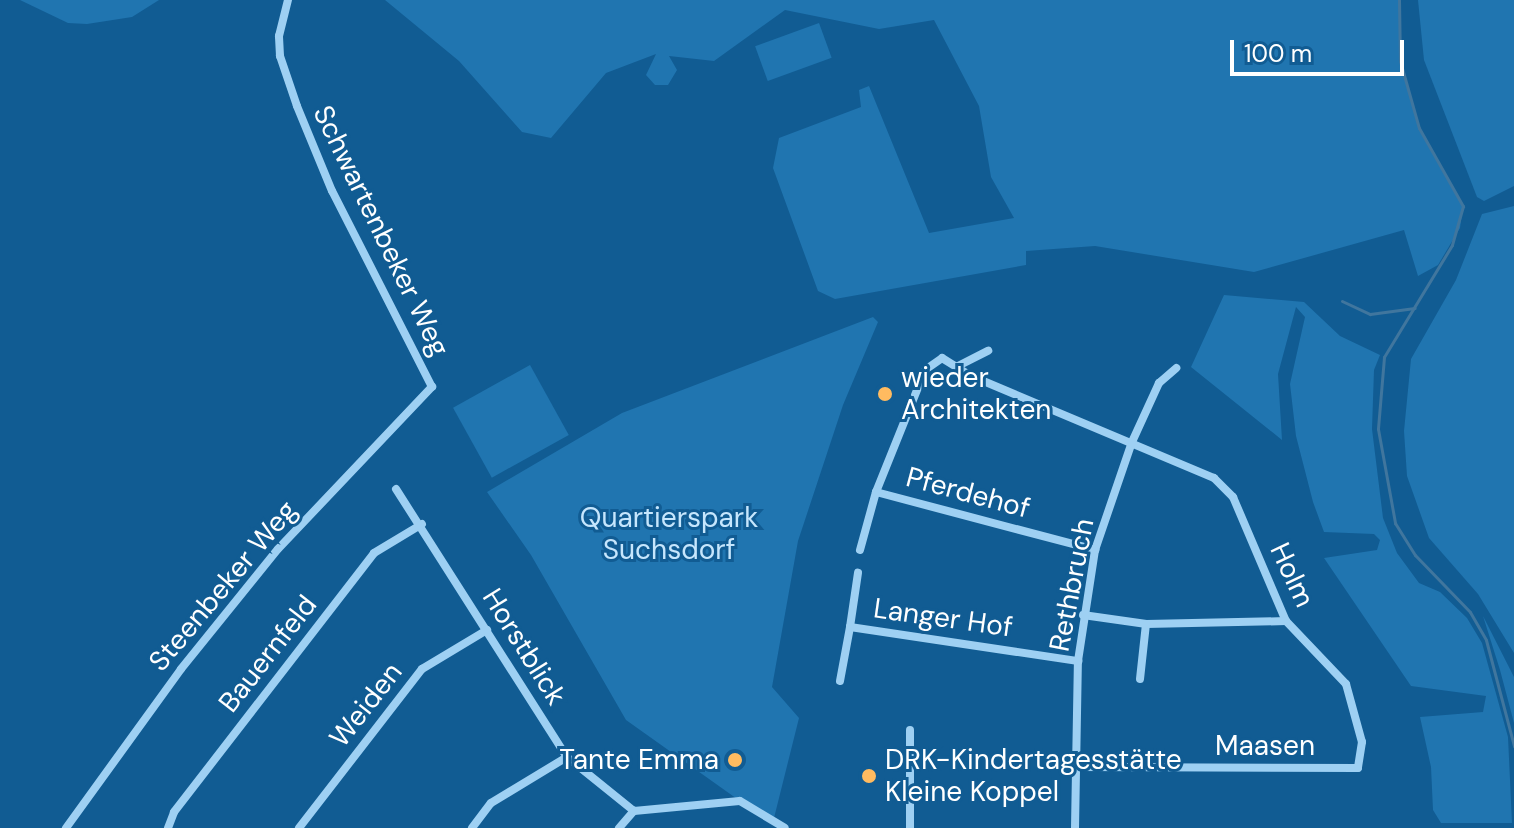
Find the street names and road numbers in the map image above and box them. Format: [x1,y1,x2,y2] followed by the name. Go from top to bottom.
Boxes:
[306,100,456,362] street label: Schwartenbeker Weg
[903,460,1033,526] street label: Pferdehof
[142,494,304,678] street label: Steenbeker Weg
[1043,516,1101,654] street label: Rethbruch
[1263,538,1321,612] street label: Holm
[475,583,573,711] street label: Horstblick
[212,589,324,719] street label: Bauernfeld
[871,592,1015,644] street label: Langer Hof
[323,656,409,754] street label: Weiden
[1215,729,1315,763] street label: Maasen

